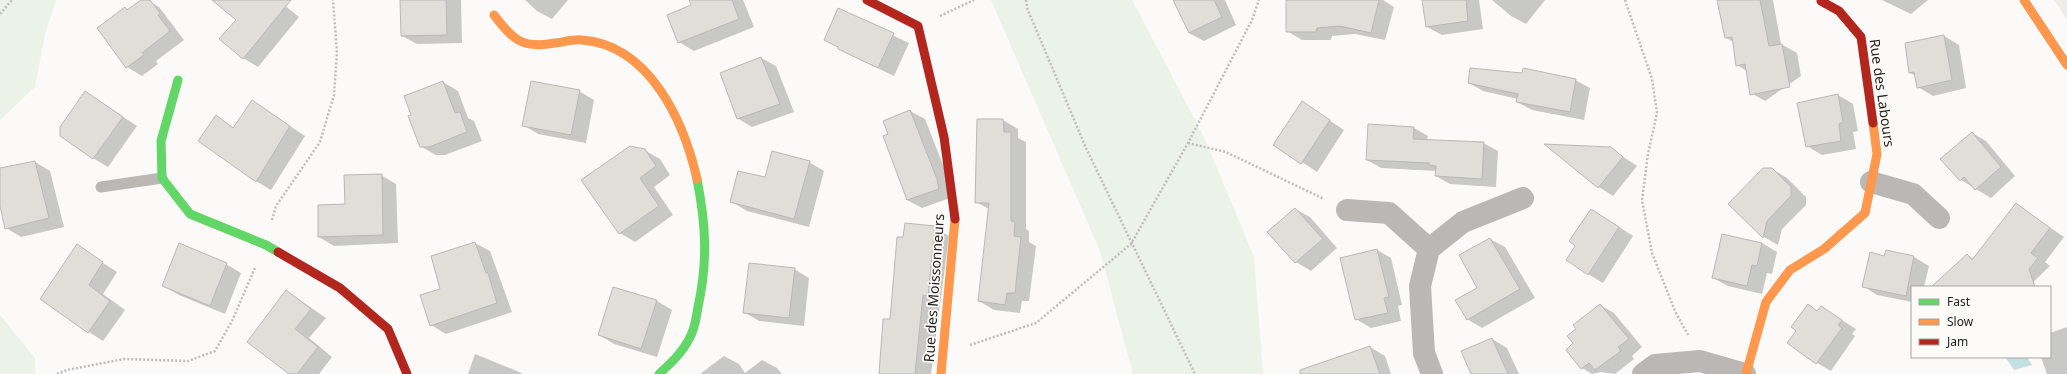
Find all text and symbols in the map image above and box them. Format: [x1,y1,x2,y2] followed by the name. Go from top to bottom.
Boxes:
[1865,38,1900,149] street label: Rue des Labours
[919,213,948,363] street label: Rue des Moissonneurs
[1911,286,2051,358] legend
[1947,293,1971,310] text: Fast
[1947,313,1974,330] text: Slow
[1946,333,1968,350] text: Jam

